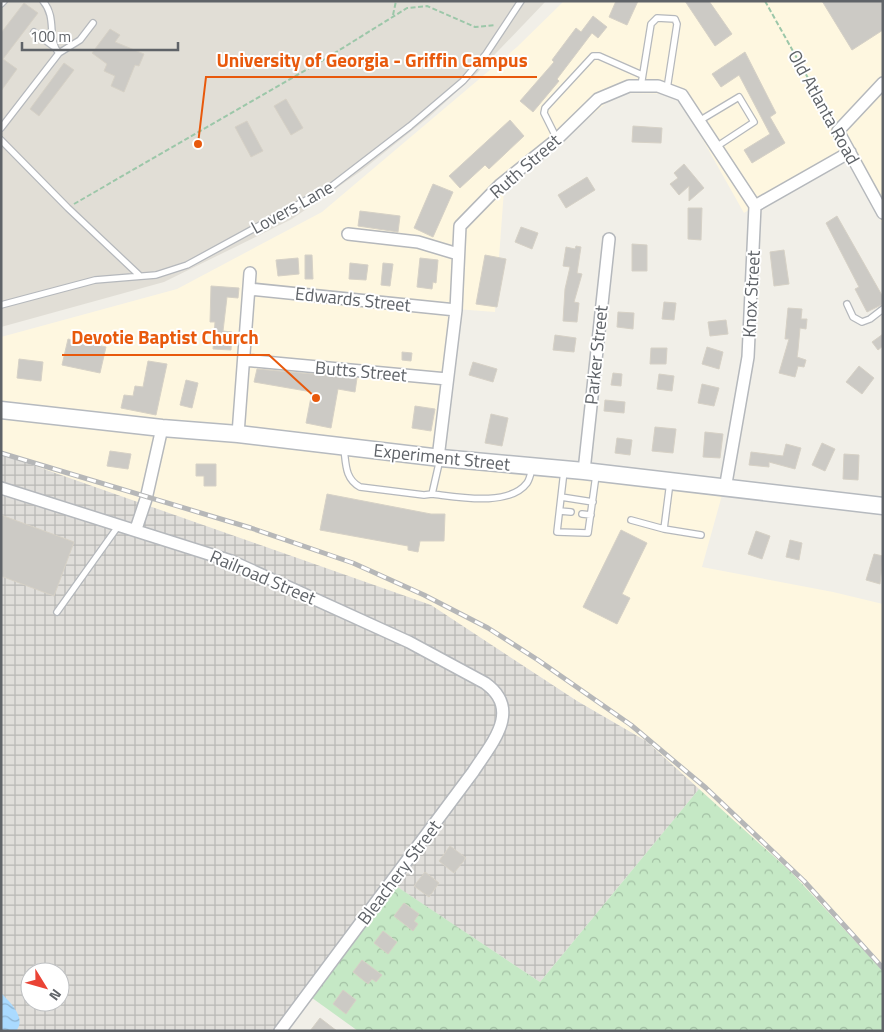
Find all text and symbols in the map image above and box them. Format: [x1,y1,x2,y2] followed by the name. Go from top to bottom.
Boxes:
[22,20,179,52] scale bar
[30,25,71,48] text: 100 m
[206,43,537,77] callout: University of Georgia - Griffin Campus
[216,45,528,74] text: University of Georgia - Griffin Campus
[781,45,867,169] street label: Old Atlanta Road
[483,127,567,205] street label: Ruth Street
[246,173,338,241] street label: Lovers Lane
[735,249,767,338] street label: Knox Street
[294,279,413,319] street label: Edwards Street
[577,303,615,406] street label: Parker Street
[62,321,269,355] callout: Devotie Baptist Church
[71,322,259,351] text: Devotie Baptist Church
[314,354,409,389] street label: Butts Street
[372,436,512,478] street label: Experiment Street
[206,543,321,612] street label: Railroad Street
[351,813,448,930] street label: Bleachery Street
[20,962,70,1012] north arrow
[44,985,67,1005] text: N

